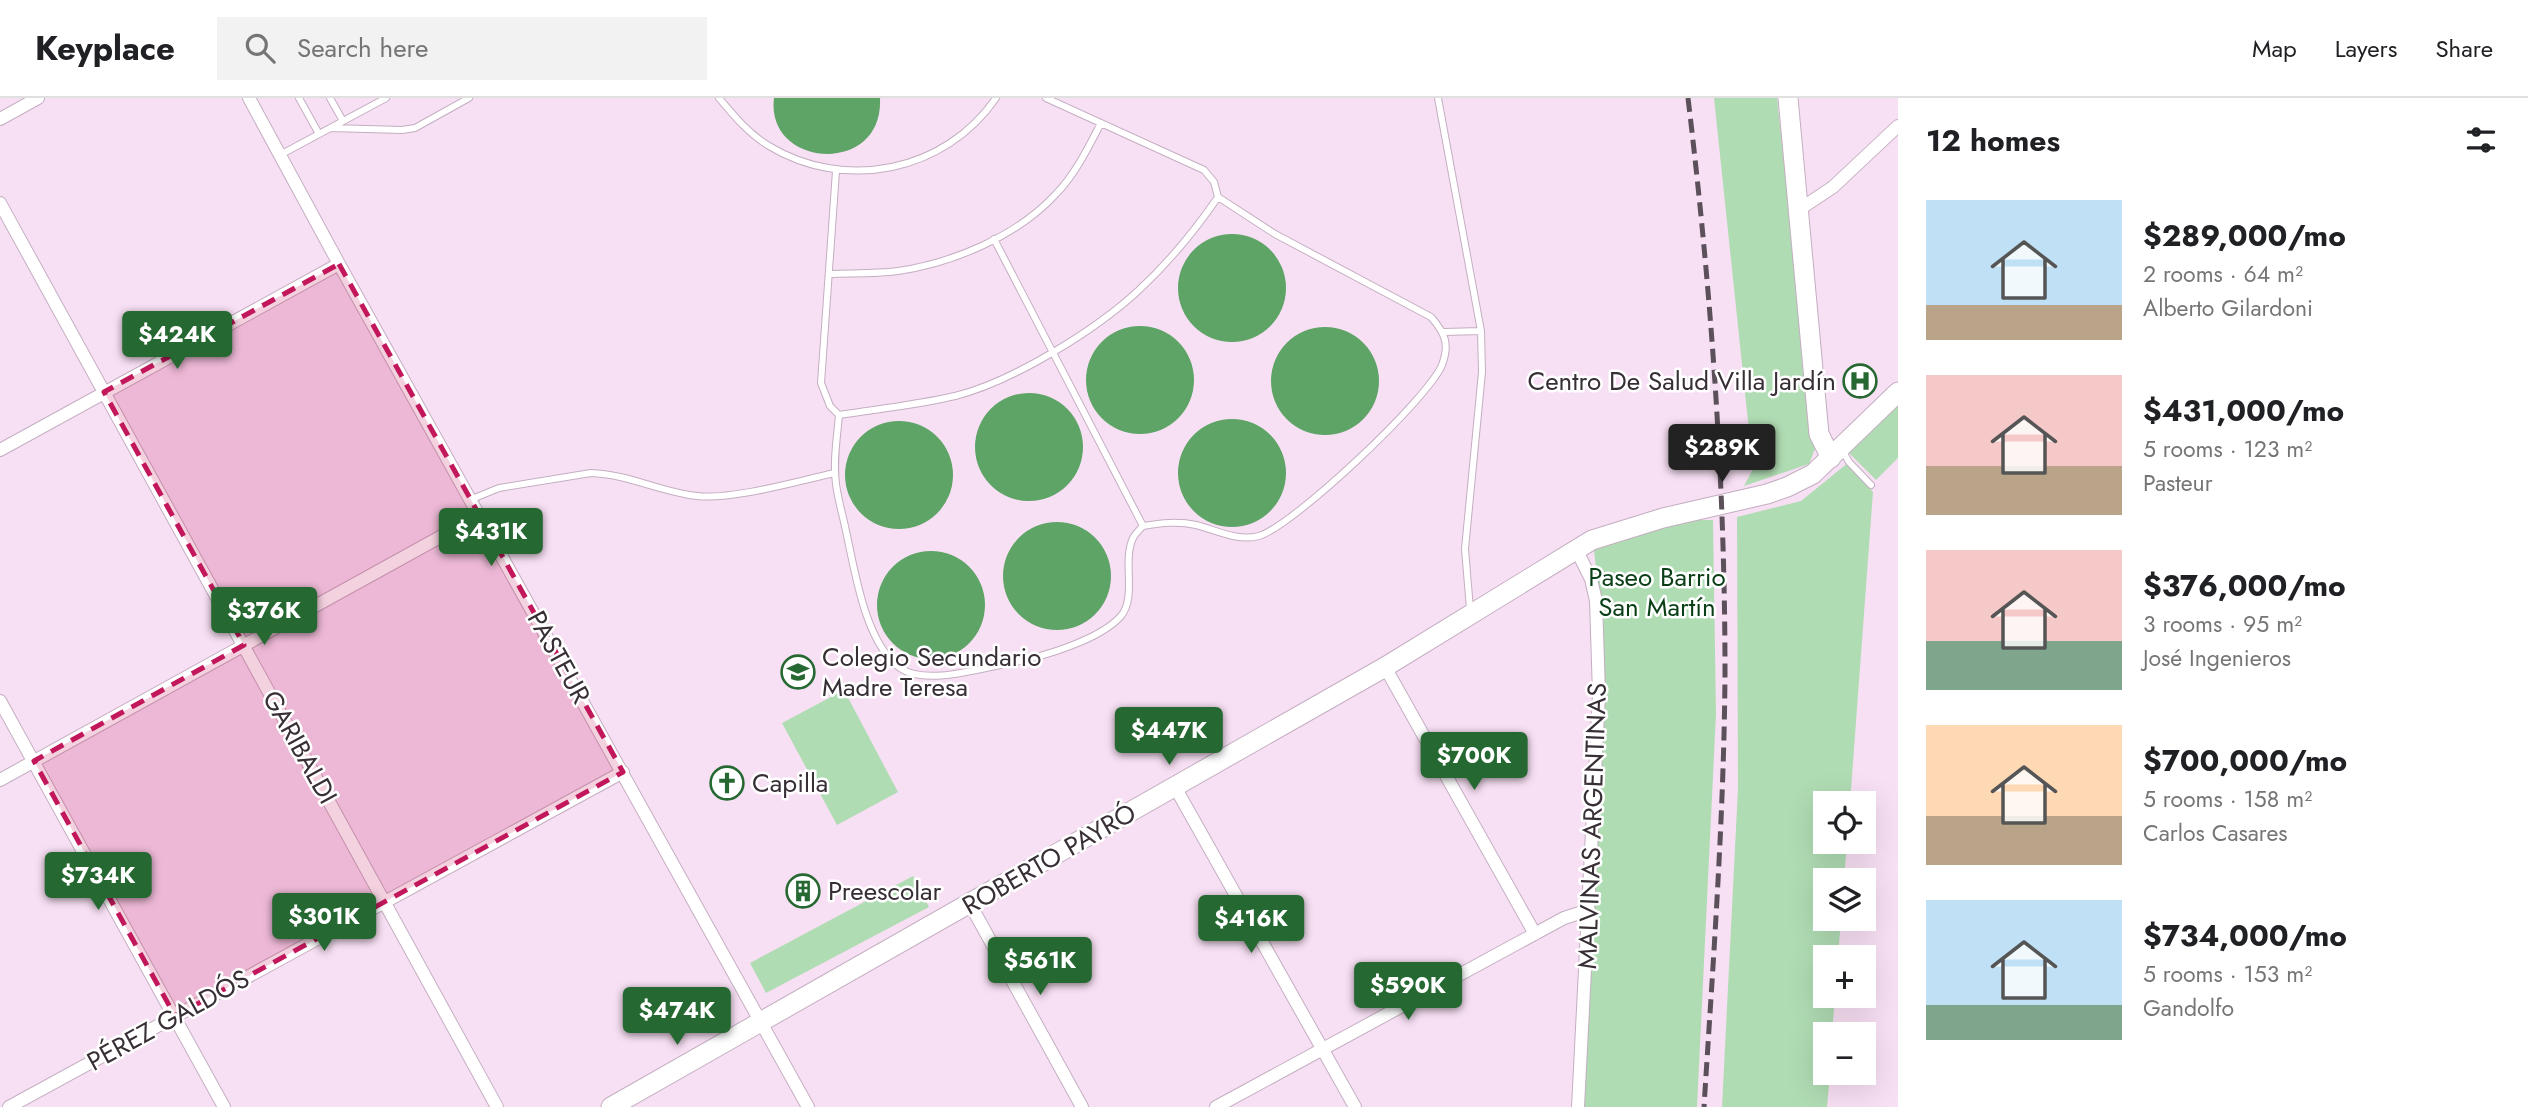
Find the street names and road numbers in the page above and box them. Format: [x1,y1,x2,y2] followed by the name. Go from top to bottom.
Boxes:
[518,604,600,711] street label: PASTEUR
[1568,682,1616,970] street label: MALVINAS ARGENTINAS
[253,683,347,811] street label: GARIBALDI
[955,794,1143,924] street label: ROBERTO PAYRÓ
[80,960,256,1080] street label: PÉREZ GALDÓS

